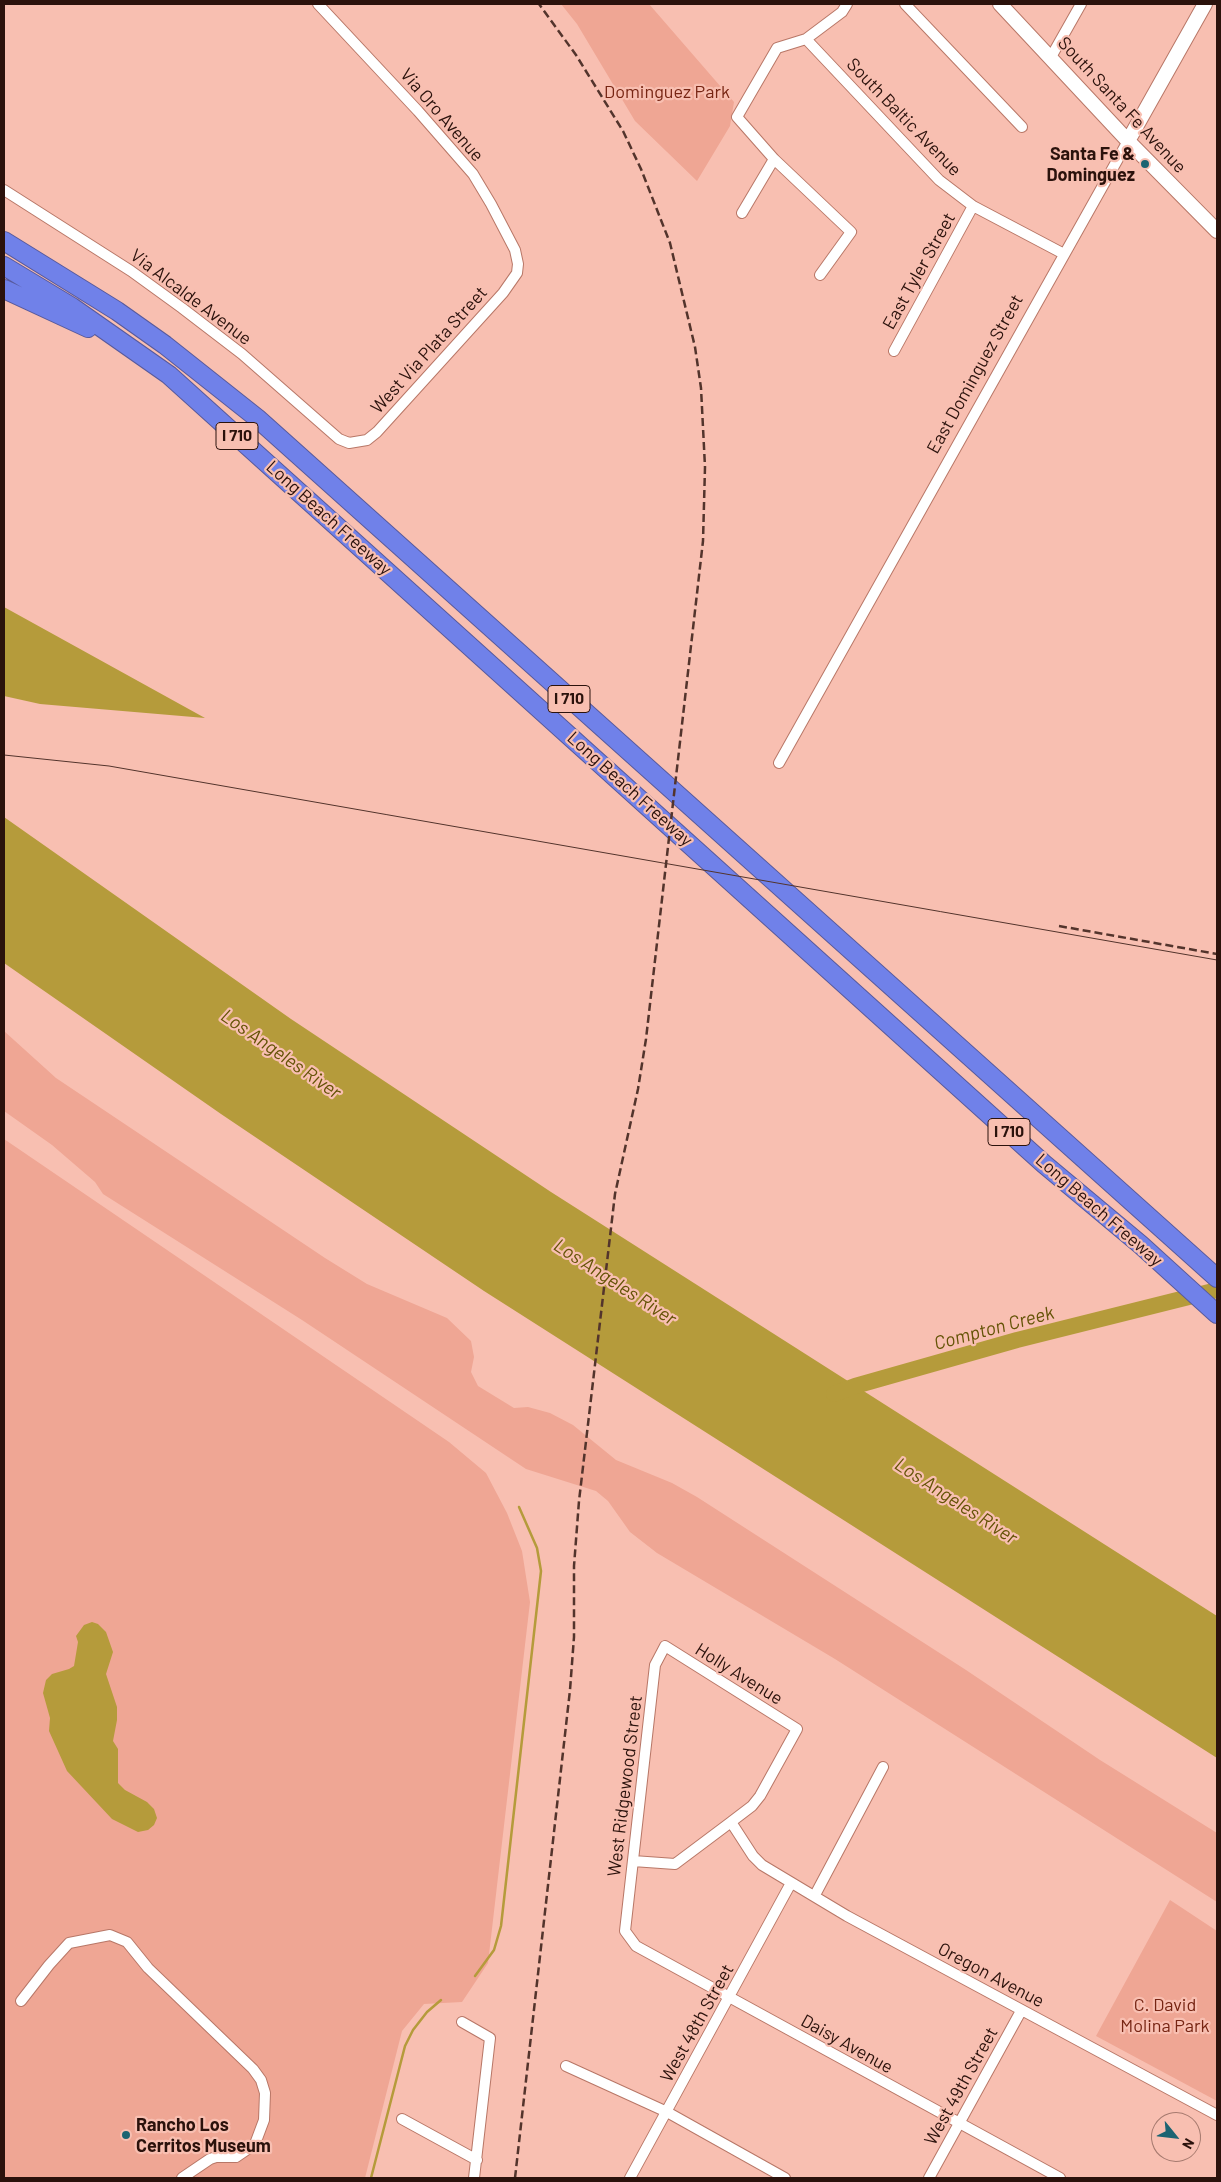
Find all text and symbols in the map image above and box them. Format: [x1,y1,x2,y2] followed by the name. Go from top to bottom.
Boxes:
[1053,32,1191,178] street label: South Santa Fe Avenue
[842,54,966,180] street label: South Baltic Avenue
[396,64,488,166] street label: Via Oro Avenue
[604,81,730,103] park label: Dominguez Park
[1046,143,1135,186] place label: Santa Fe & Dominguez
[1139,158,1151,170] marker: Santa Fe & Dominguez
[878,209,960,333] street label: East Tyler Street
[126,244,256,350] street label: Via Alcalde Avenue
[366,282,492,418] street label: West Via Plata Street
[922,291,1028,457] street label: East Dominguez Street
[216,422,258,450] road number: I 710
[262,456,396,580] street label: Long Beach Freeway
[548,686,590,712] road number: I 710
[563,727,697,851] street label: Long Beach Freeway
[217,1004,345,1104] water label: Los Angeles River
[988,1118,1030,1146] road number: I 710
[1031,1149,1167,1271] street label: Long Beach Freeway
[550,1234,680,1330] water label: Los Angeles River
[931,1301,1057,1355] water label: Compton Creek
[891,1453,1021,1549] water label: Los Angeles River
[691,1639,787,1709] street label: Holly Avenue
[603,1694,647,1878] street label: West Ridgewood Street
[934,1938,1048,2012] street label: Oregon Avenue
[656,1960,738,2086] street label: West 48th Street
[1120,1994,1210,2036] park label: C. David Molina Park
[797,2010,897,2078] street label: Daisy Avenue
[920,2023,1002,2149] street label: West 49th Street
[1151,2112,1201,2162] north arrow
[136,2114,271,2156] place label: Rancho Los Cerritos Museum
[120,2129,132,2141] marker: Rancho Los Cerritos Museum
[1179,2136,1198,2152] text: N

